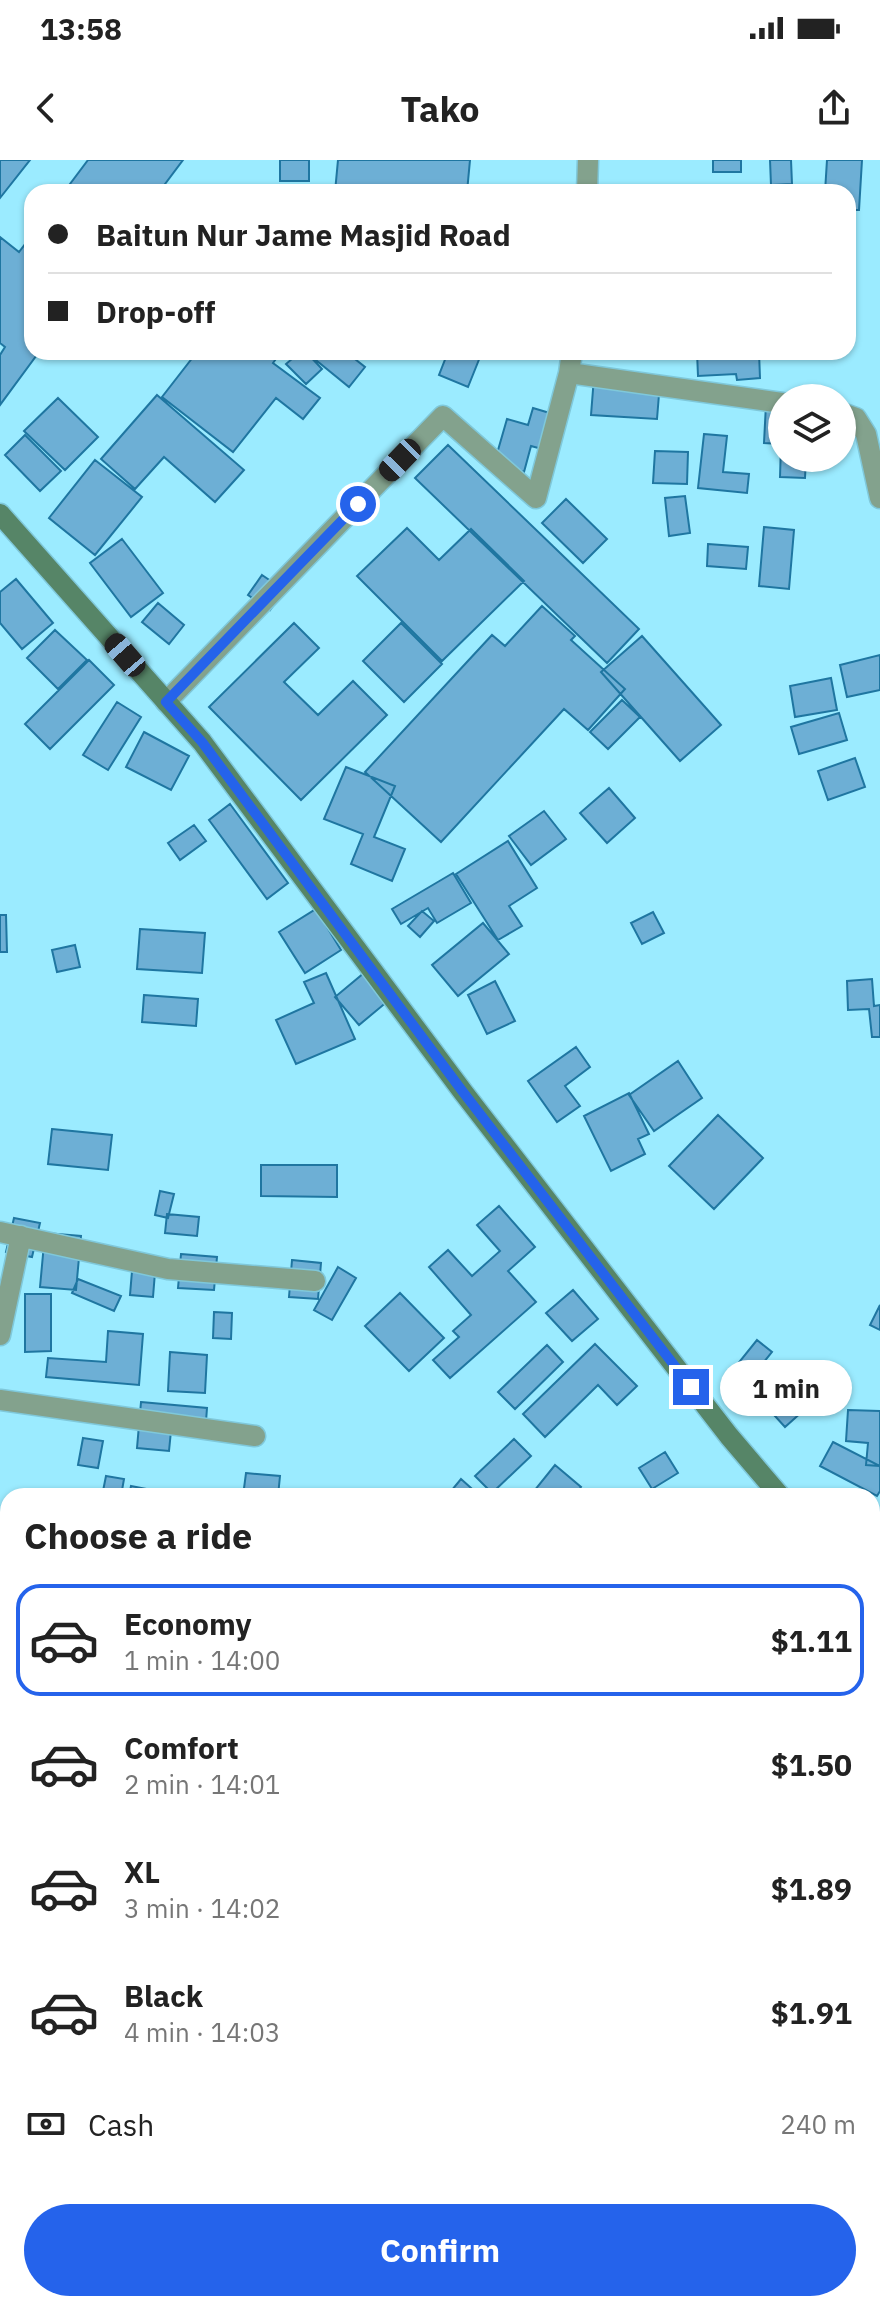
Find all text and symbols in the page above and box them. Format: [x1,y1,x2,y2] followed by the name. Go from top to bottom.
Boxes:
[40,9,122,48] text: 13:58
[400,85,480,132] text: Tako
[24,86,68,130] icon: back
[812,86,856,130] icon: share
[96,215,511,254] text: Baitun Nur Jame Masjid Road
[96,292,215,331] text: Drop-off
[768,384,856,472] map controls
[768,384,856,472] button: layers
[375,434,425,486] car
[340,486,376,522] route start
[100,629,150,681] car
[719,1359,851,1415] callout: 1 min
[673,1369,709,1405] route end
[752,1371,820,1405] text: 1 min
[24,1512,252,1559] text: Choose a ride
[28,1604,100,1676] icon: car
[124,1604,252,1643] text: Economy
[771,1621,852,1660] text: $1.11
[124,1643,280,1677] text: 1 min · 14:00
[28,1728,100,1800] icon: car
[124,1728,239,1767] text: Comfort
[771,1745,852,1784] text: $1.50
[124,1767,280,1801] text: 2 min · 14:01
[28,1852,100,1924] icon: car
[124,1852,160,1891] text: XL
[771,1869,852,1908] text: $1.89
[124,1891,280,1925] text: 3 min · 14:02
[28,1976,100,2048] icon: car
[124,1976,203,2015] text: Black
[771,1993,852,2032] text: $1.91
[124,2015,280,2049] text: 4 min · 14:03
[24,2102,68,2146] icon: cash
[88,2105,154,2144] text: Cash
[780,2107,856,2141] text: 240 m
[24,2204,856,2296] button: Confirm

